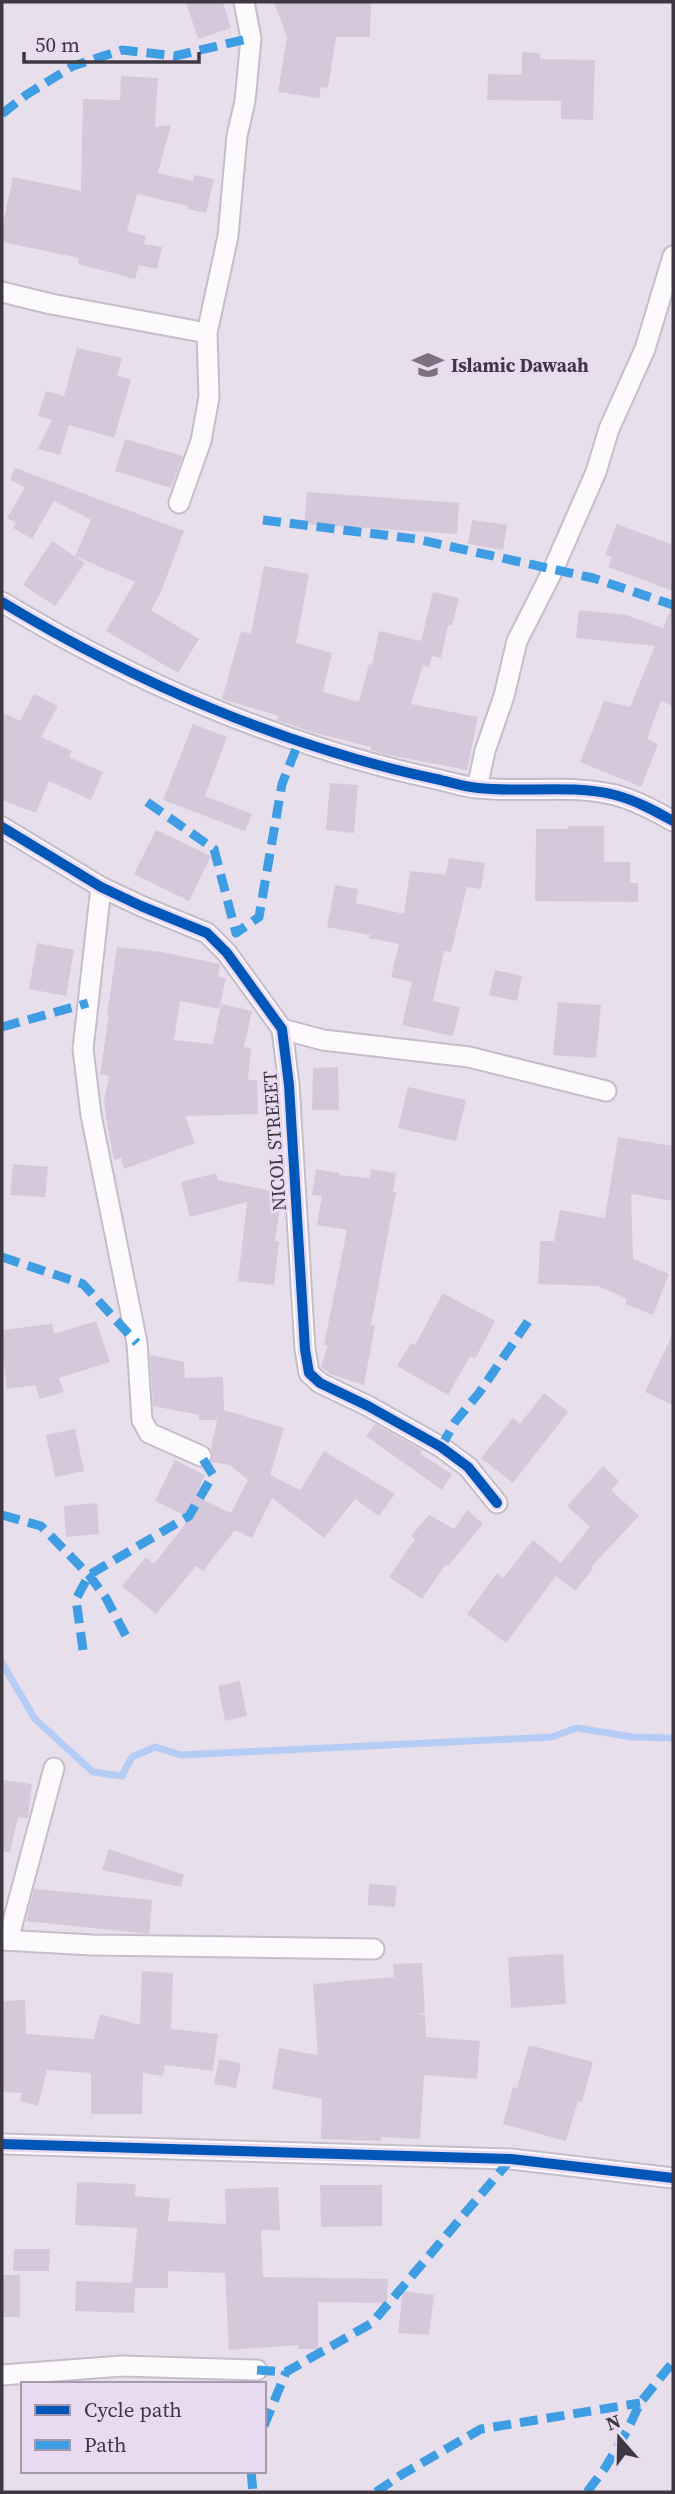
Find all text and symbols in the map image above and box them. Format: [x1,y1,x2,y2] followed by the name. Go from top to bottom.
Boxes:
[24,21,200,65] scale bar
[35,30,80,59] text: 50 m
[411,348,445,382] school or university icon: Islamic Dawaah
[451,352,589,378] place label: Islamic Dawaah
[256,1070,292,1212] street label: NICOL STREEET
[21,2382,266,2473] legend
[84,2395,182,2424] text: Cycle path
[584,2403,654,2473] north arrow
[602,2407,624,2437] text: N
[84,2430,127,2459] text: Path

